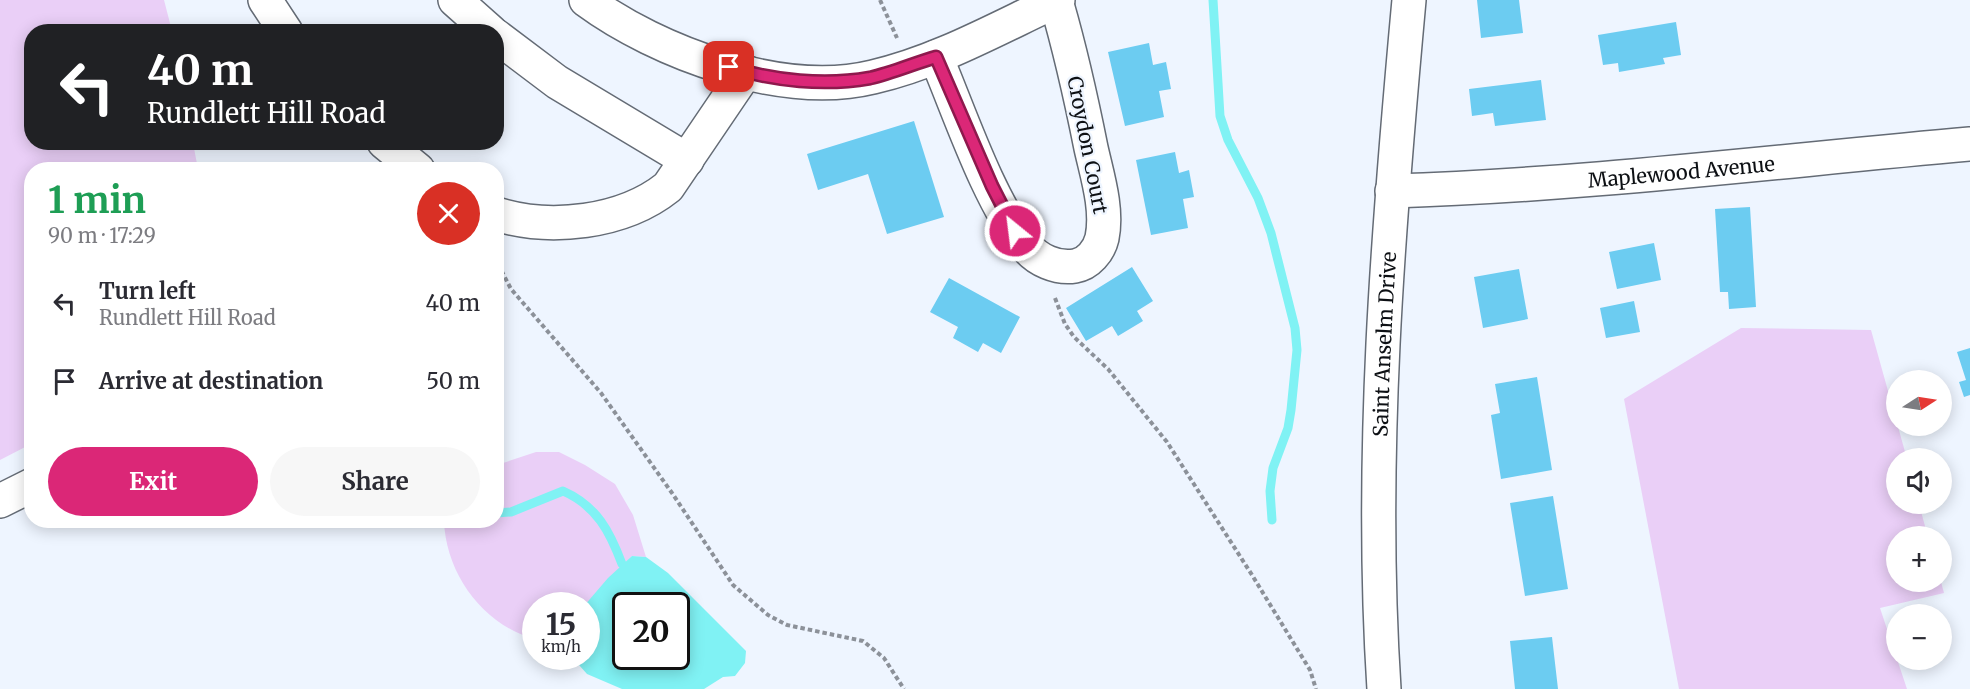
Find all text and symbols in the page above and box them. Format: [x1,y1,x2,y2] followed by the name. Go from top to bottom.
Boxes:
[703,41,754,92] pin
[147,44,253,96] text: 40 m
[48,48,126,126] icon: left
[712,50,745,83] icon: arrive
[1062,74,1114,216] street label: Croydon Court
[147,96,386,130] text: Rundlett Hill Road
[1587,150,1776,192] street label: Maplewood Avenue
[48,178,146,223] text: 1 min
[417,182,480,245] button: close
[983,199,1047,263] position arrow
[48,223,156,248] text: 90 m · 17:29
[1367,251,1401,437] street label: Saint Anselm Drive
[99,277,196,305] text: Turn left
[48,287,81,320] icon: left
[425,289,480,317] text: 40 m
[99,305,276,330] text: Rundlett Hill Road
[48,365,81,398] icon: arrive
[99,367,323,395] text: Arrive at destination
[426,367,480,395] text: 50 m
[1886,370,1952,436] north arrow
[1886,370,1952,670] map controls
[48,447,258,516] button: Exit
[270,447,480,516] button: Share
[1886,448,1952,514] button: sound
[1886,526,1952,592] button: +
[612,592,690,670] speed limit sign: 20
[1886,604,1952,670] button: −
[546,605,576,643] text: 15
[541,637,581,656] text: km/h

